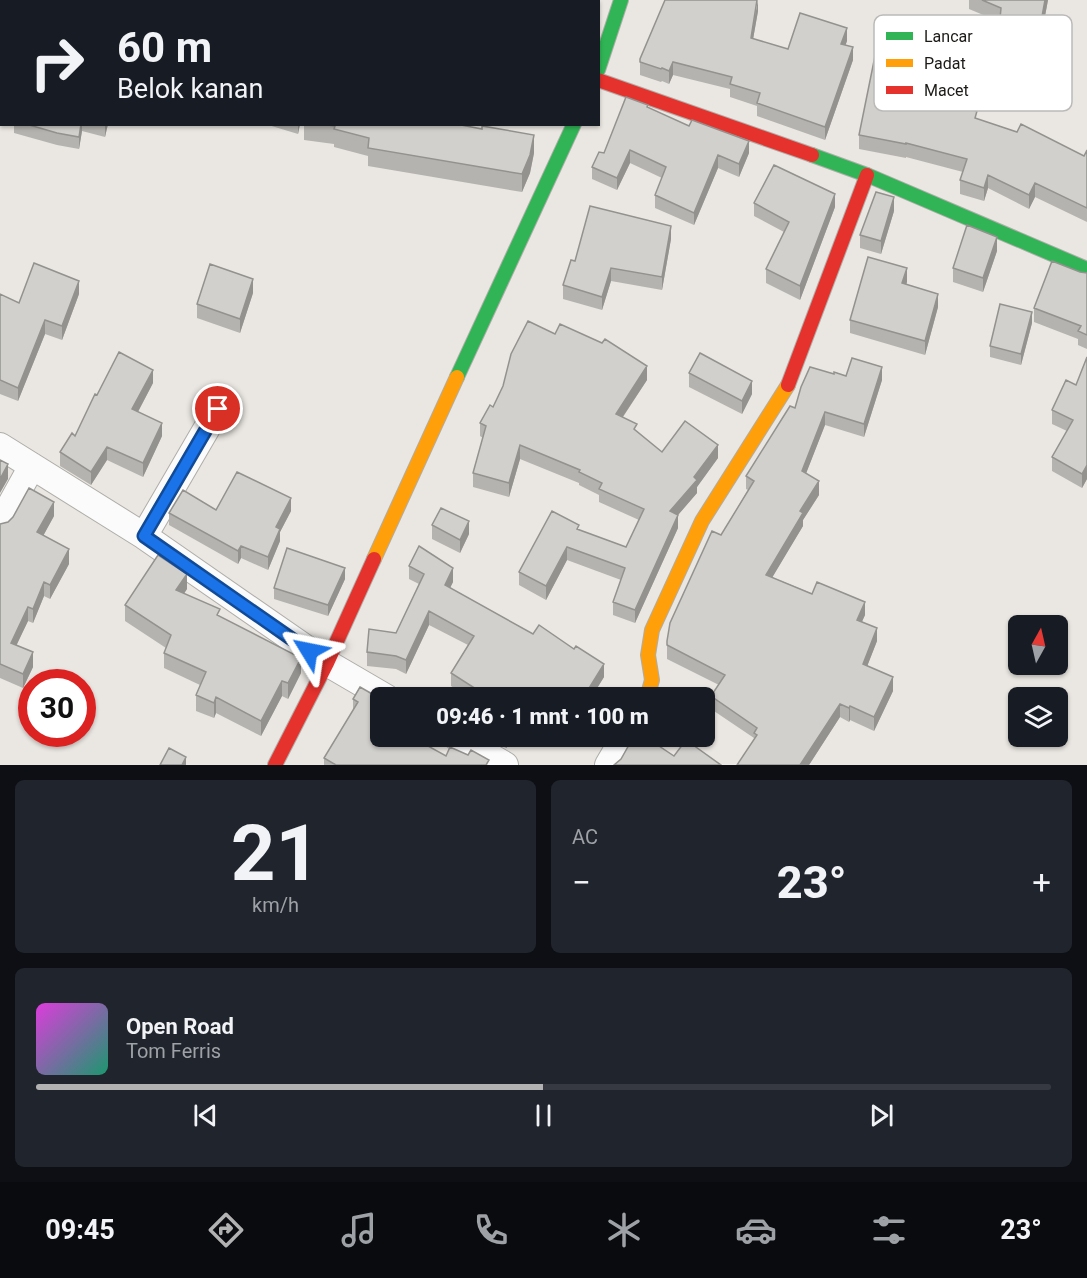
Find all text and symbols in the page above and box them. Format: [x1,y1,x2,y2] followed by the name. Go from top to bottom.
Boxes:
[874,15,1072,111] legend
[117,23,212,72] text: 60 m
[18,24,96,102] icon: right
[924,27,973,46] text: Lancar
[924,54,966,73] text: Padat
[117,73,263,105] text: Belok kanan
[924,81,969,100] text: Macet
[192,383,243,434] pin
[201,392,234,425] icon: arrive
[1008,615,1068,675] north arrow
[1008,615,1068,747] map controls
[277,619,341,683] position arrow
[18,669,96,747] speed limit sign: 30
[1008,687,1068,747] button: layers
[436,704,649,729] text: 09:46 · 1 mnt · 100 m
[231,808,320,899] text: 21
[572,825,598,849] text: AC
[777,856,846,909] text: 23°
[572,863,591,902] text: −
[1032,863,1051,902] text: +
[252,893,299,917] text: km/h
[126,1014,234,1039] text: Open Road
[126,1039,221,1063] text: Tom Ferris
[189,1099,222,1132] icon: previous
[527,1099,560,1132] icon: pause
[865,1099,898,1132] icon: next
[205,1209,247,1251] icon: directions
[338,1209,380,1251] icon: music
[470,1209,512,1251] icon: phone
[603,1209,645,1251] icon: climate
[735,1209,777,1251] icon: car
[868,1209,910,1251] icon: filters
[45,1214,115,1246] text: 09:45
[1000,1214,1042,1246] text: 23°

